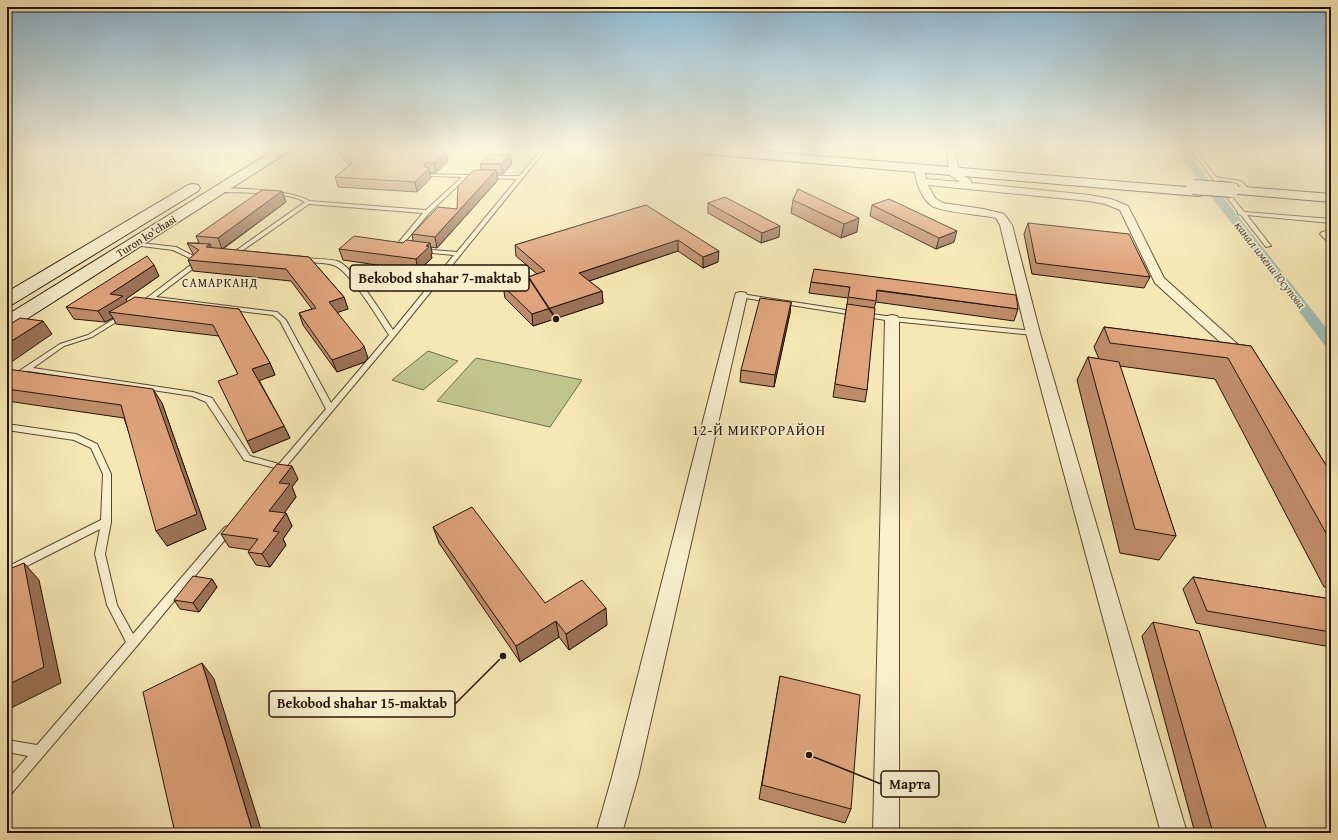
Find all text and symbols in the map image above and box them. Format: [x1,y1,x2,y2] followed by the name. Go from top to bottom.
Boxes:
[113,211,179,261] street label: Turon ko'chasi
[1231,217,1310,312] water label: канал имени Юсупова
[350,265,529,291] callout: Bekobod shahar 7-maktab
[359,268,522,288] text: Bekobod shahar 7-maktab
[182,274,258,291] district label: САМАРКАНД
[692,420,826,440] district label: 12-Й МИКРОРАЙОН
[269,691,455,717] callout: Bekobod shahar 15-maktab
[277,693,447,713] text: Bekobod shahar 15-maktab
[881,771,939,797] callout: Марта
[889,774,932,794] text: Марта

